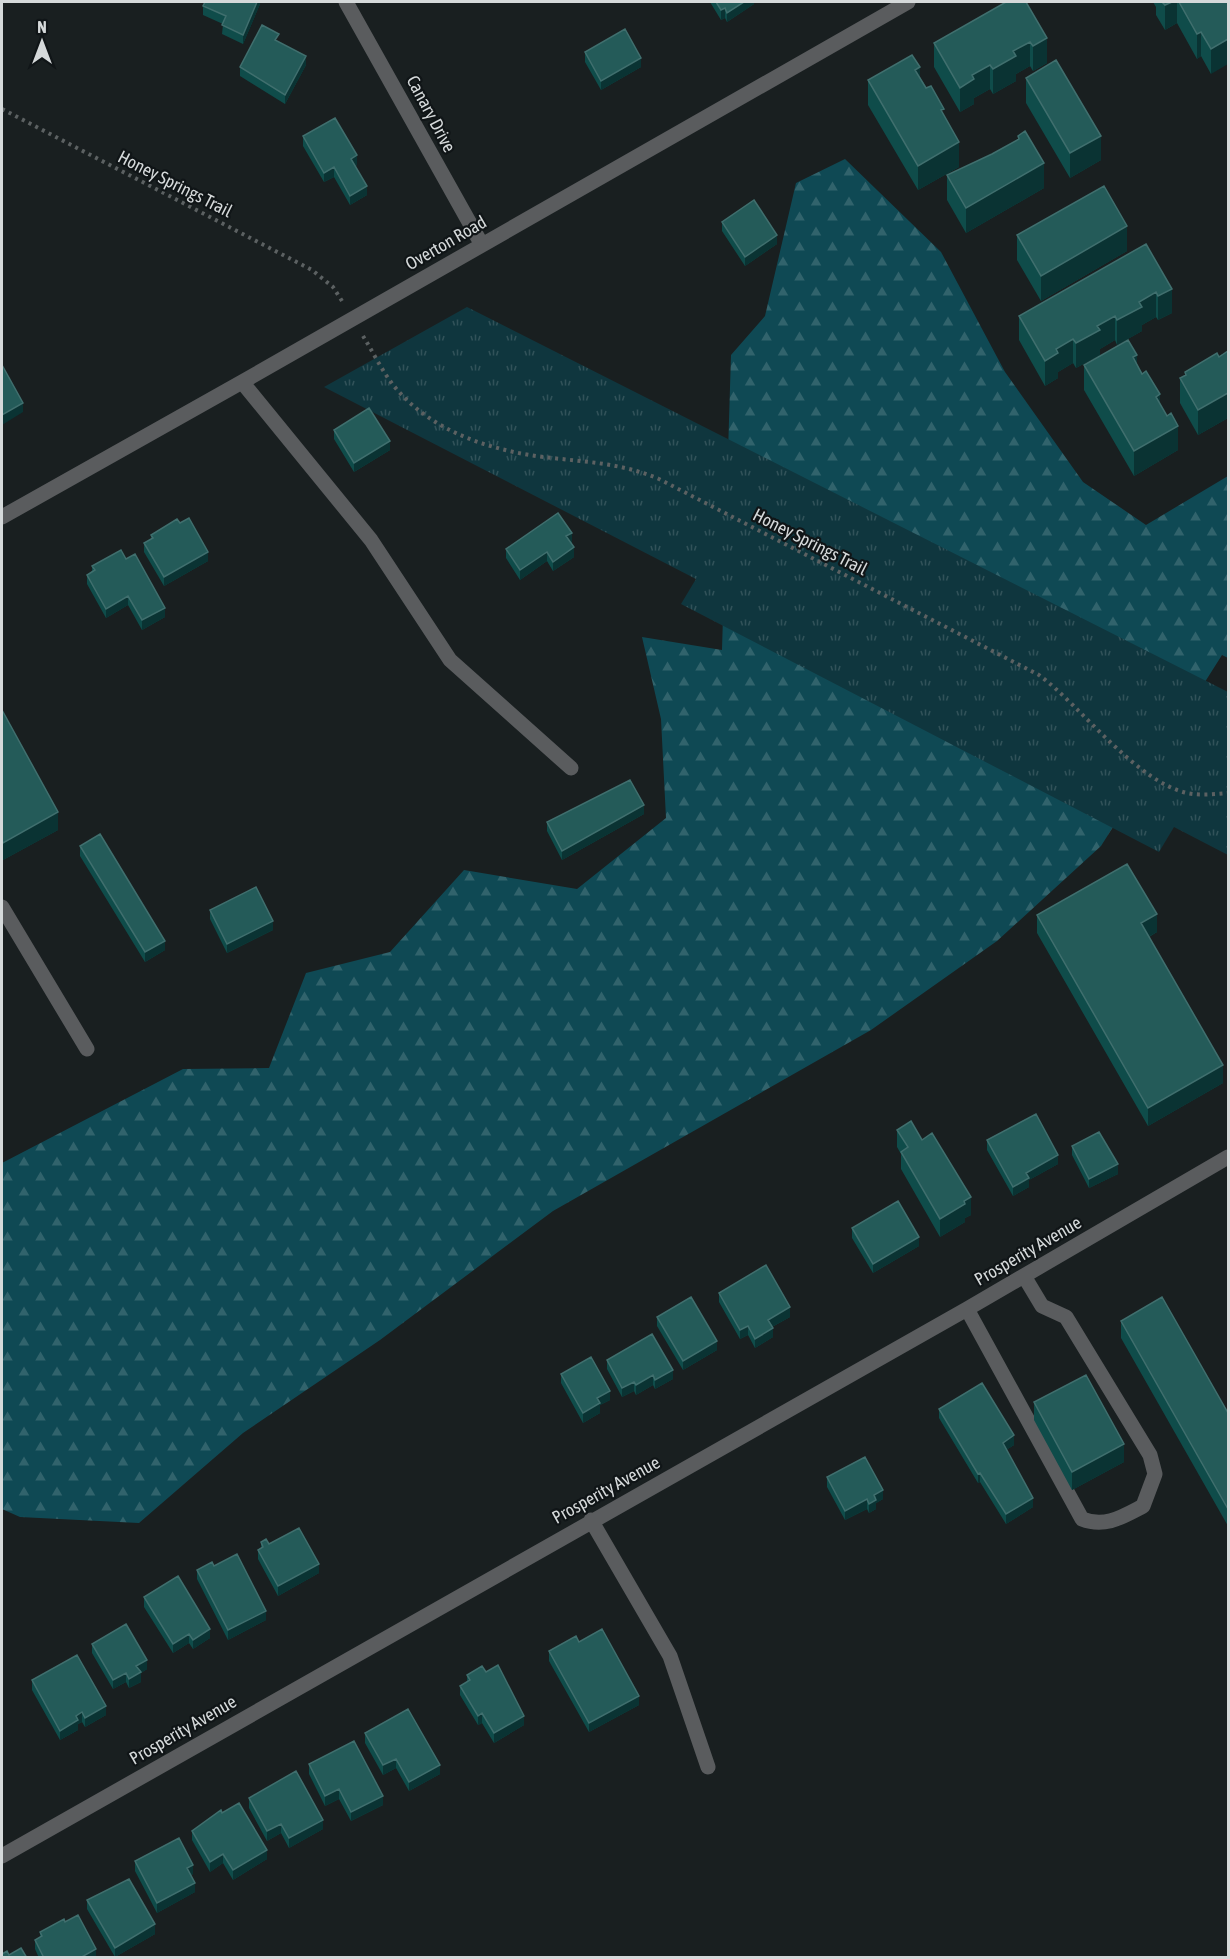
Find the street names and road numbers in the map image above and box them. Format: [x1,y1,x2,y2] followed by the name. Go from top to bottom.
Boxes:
[403,72,460,156] street label: Canary Drive
[115,146,236,221] street label: Honey Springs Trail
[401,211,490,274] street label: Overton Road
[750,504,871,579] street label: Honey Springs Trail
[971,1211,1085,1290] street label: Prosperity Avenue
[548,1451,663,1528] street label: Prosperity Avenue
[126,1690,240,1769] street label: Prosperity Avenue

